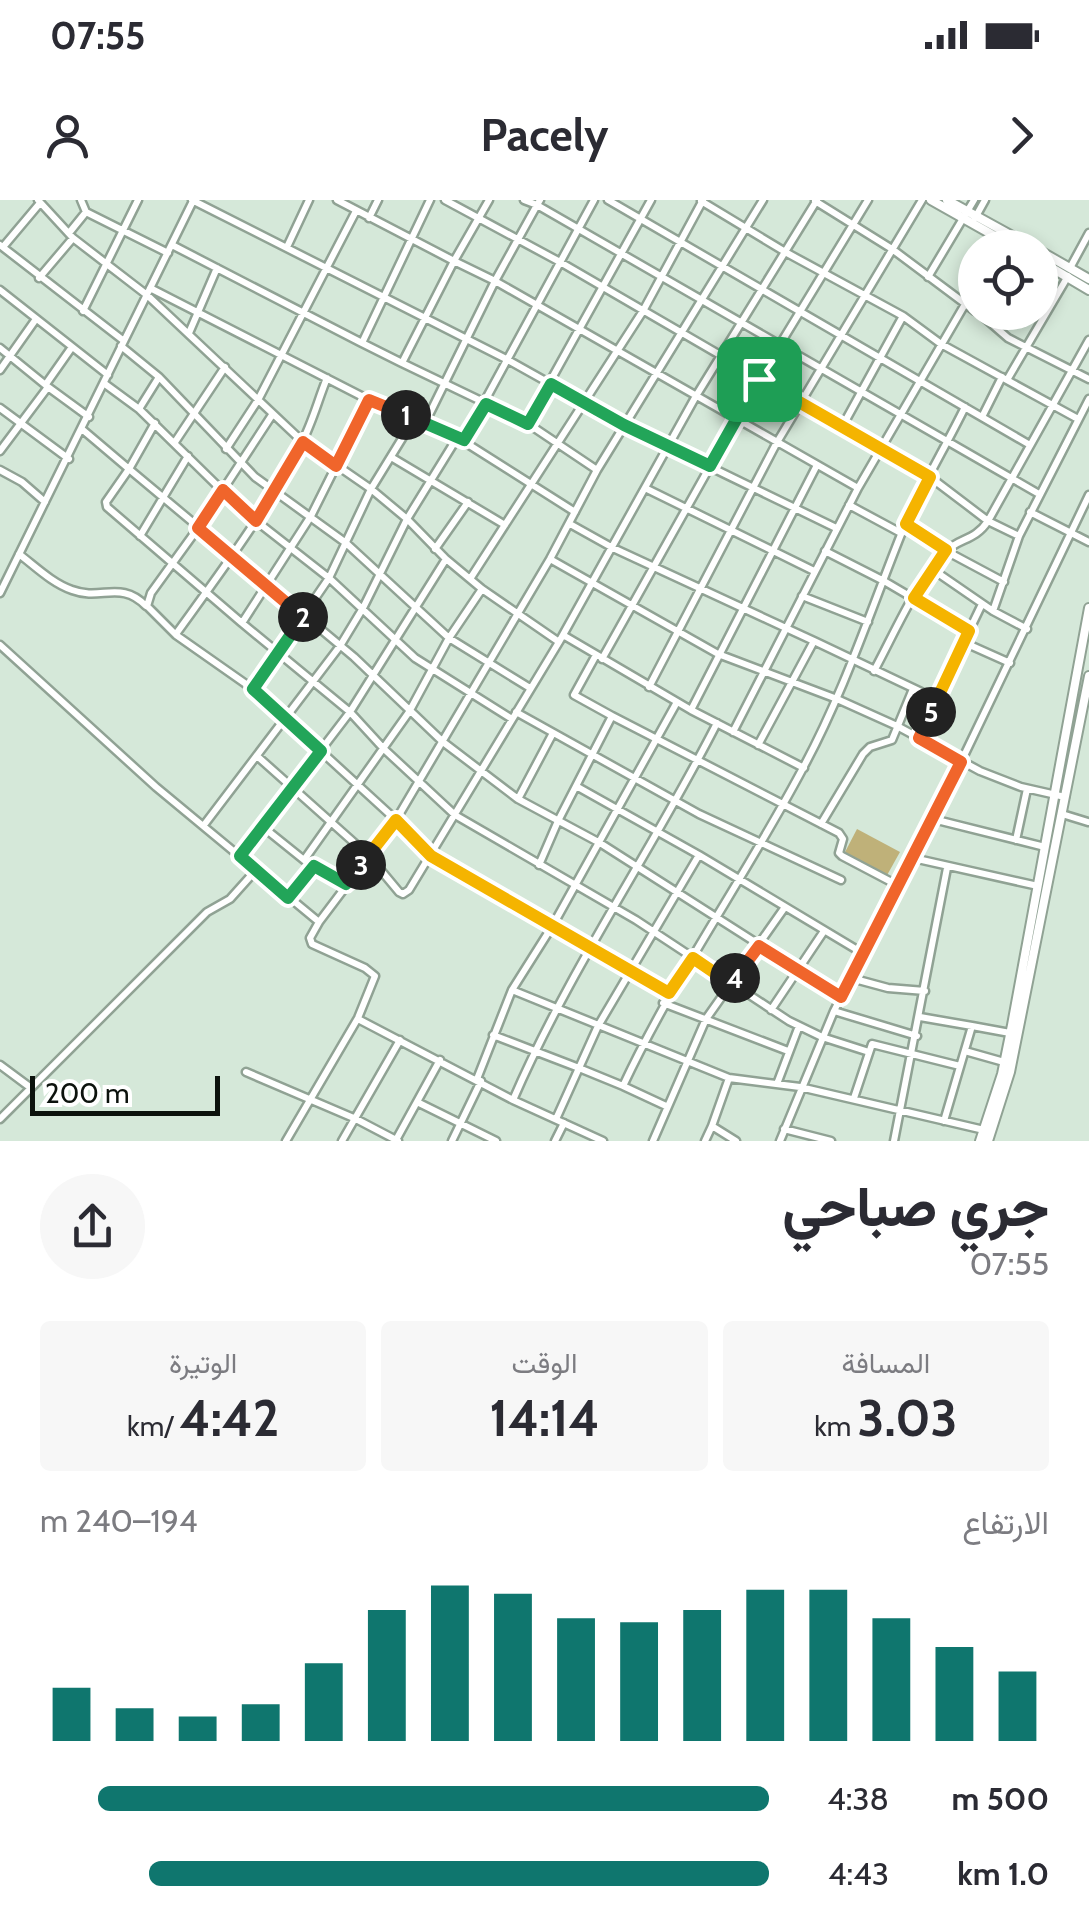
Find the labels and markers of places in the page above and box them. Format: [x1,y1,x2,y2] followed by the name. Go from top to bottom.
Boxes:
[717,337,802,422] pin
[381,390,431,440] pin: 1
[278,592,328,642] pin: 2
[906,687,956,737] pin: 5
[336,840,386,890] pin: 3
[710,953,760,1003] pin: 4

